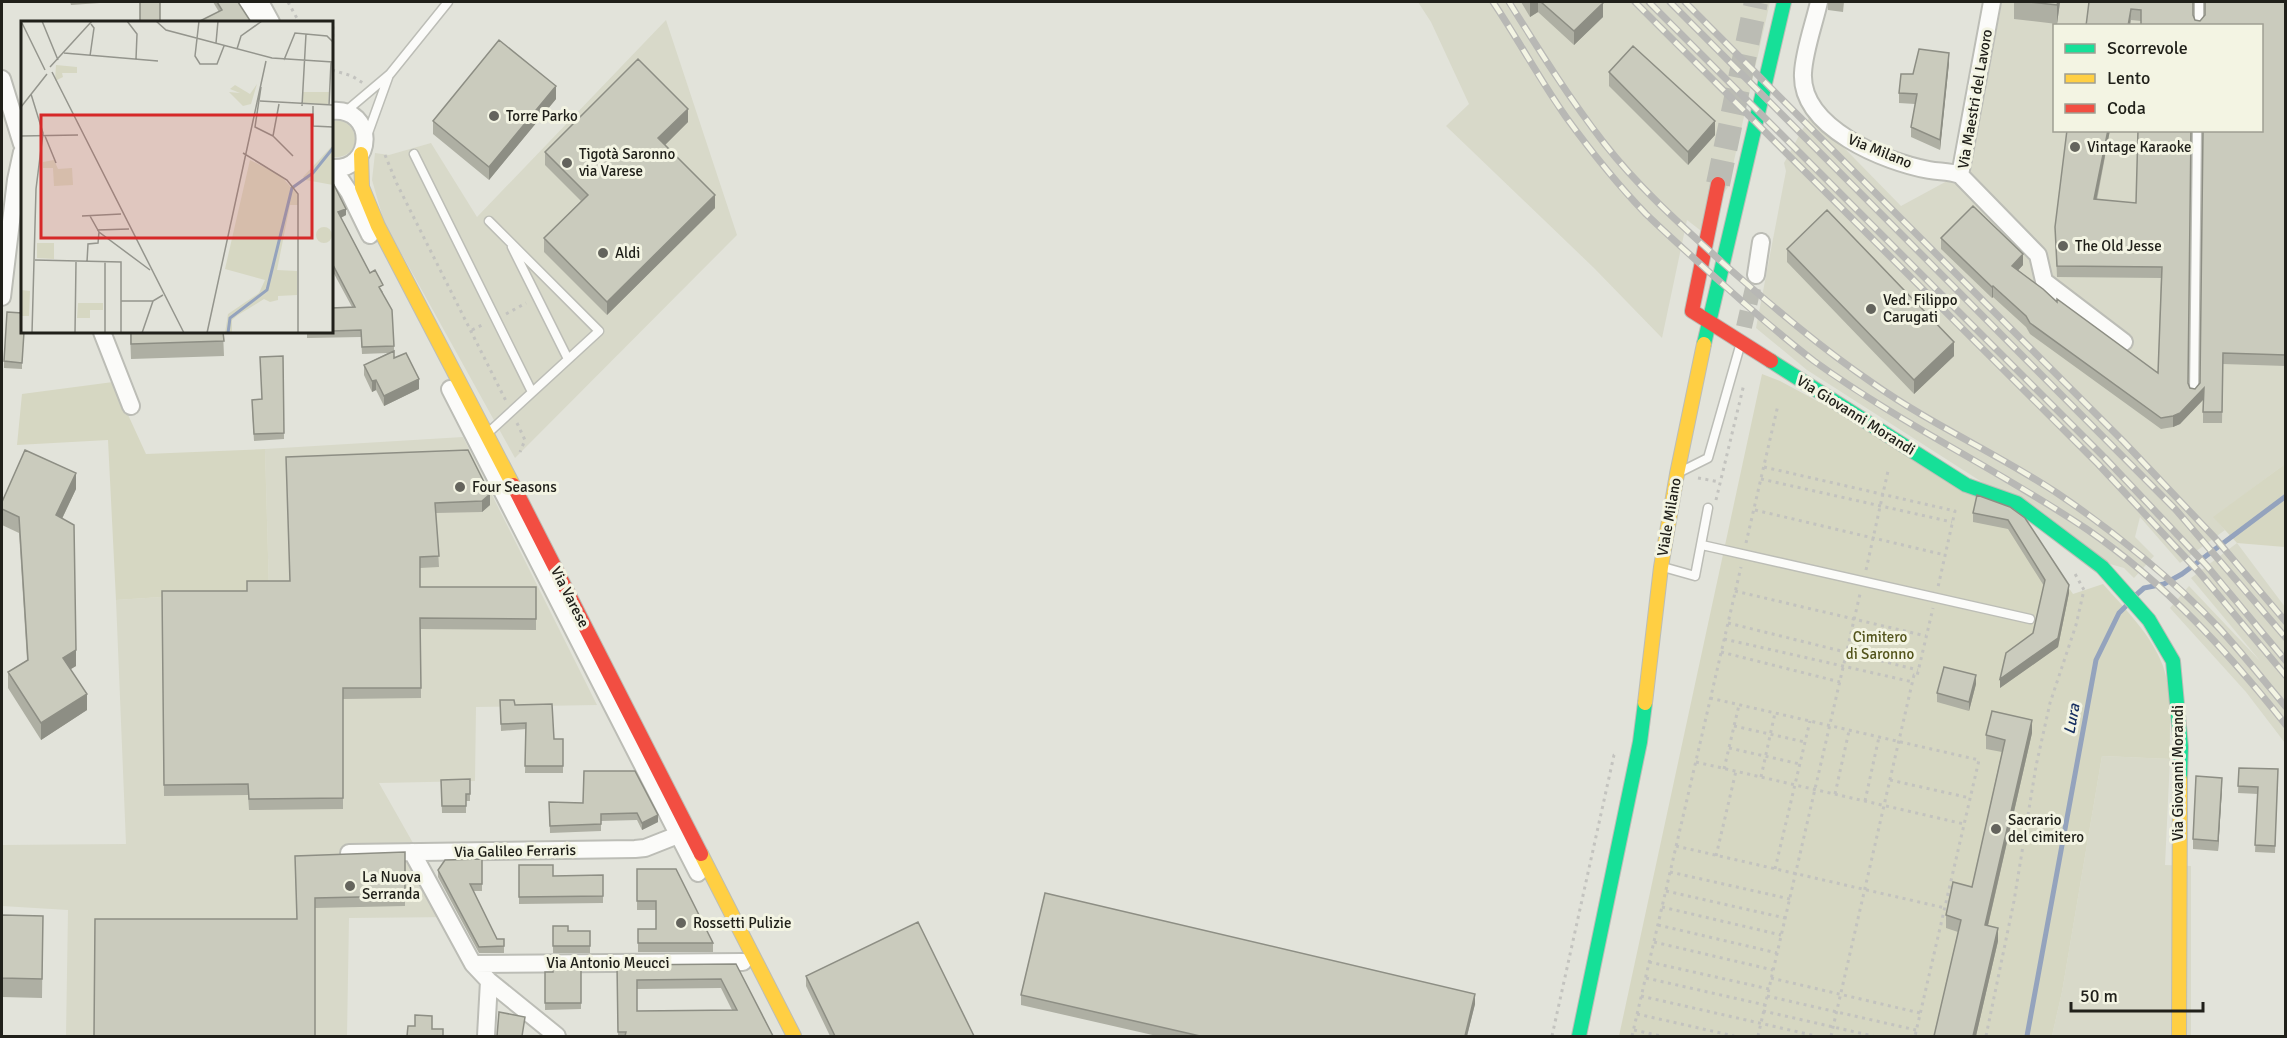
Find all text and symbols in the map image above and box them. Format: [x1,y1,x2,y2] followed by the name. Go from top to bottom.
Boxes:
[21,21,333,333] inset map
[2053,24,2263,132] legend
[1954,28,1996,170] street label: Via Maestri del Lavoro
[2107,37,2188,59] text: Scorrevole
[2107,67,2150,89] text: Lento
[2107,97,2146,119] text: Coda
[506,107,578,125] place label: Torre Parko
[487,109,501,123] marker: Torre Parko
[1845,130,1915,172] street label: Via Milano
[2087,138,2191,156] place label: Vintage Karaoke
[2068,140,2082,154] marker: Vintage Karaoke
[579,145,676,180] place label: Tigotà Saronno via Varese
[560,156,574,170] marker: Tigotà Saronno via Varese
[2075,237,2162,255] place label: The Old Jesse
[2056,239,2070,253] marker: The Old Jesse
[615,244,640,262] place label: Aldi
[596,246,610,260] marker: Aldi
[1883,291,1958,326] place label: Ved. Filippo Carugati
[1864,302,1878,316] marker: Ved. Filippo Carugati
[1793,371,1919,459] street label: Via Giovanni Morandi
[1653,476,1685,558] street label: Viale Milano
[472,478,557,496] place label: Four Seasons
[453,480,467,494] marker: Four Seasons
[547,563,593,631] street label: Via Varese
[1846,628,1914,663] park label: Cimitero di Saronno
[2059,701,2085,736] water label: Lura
[2169,705,2187,841] street label: Via Giovanni Morandi
[2008,811,2084,846] place label: Sacrario del cimitero
[1989,822,2003,836] marker: Sacrario del cimitero
[454,841,577,861] street label: Via Galileo Ferraris
[362,868,421,903] place label: La Nuova Serranda
[343,879,357,893] marker: La Nuova Serranda
[693,914,791,932] place label: Rossetti Pulizie
[674,916,688,930] marker: Rossetti Pulizie
[546,954,670,972] street label: Via Antonio Meucci
[2071,975,2203,1013] scale bar
[2080,985,2118,1007] text: 50 m

